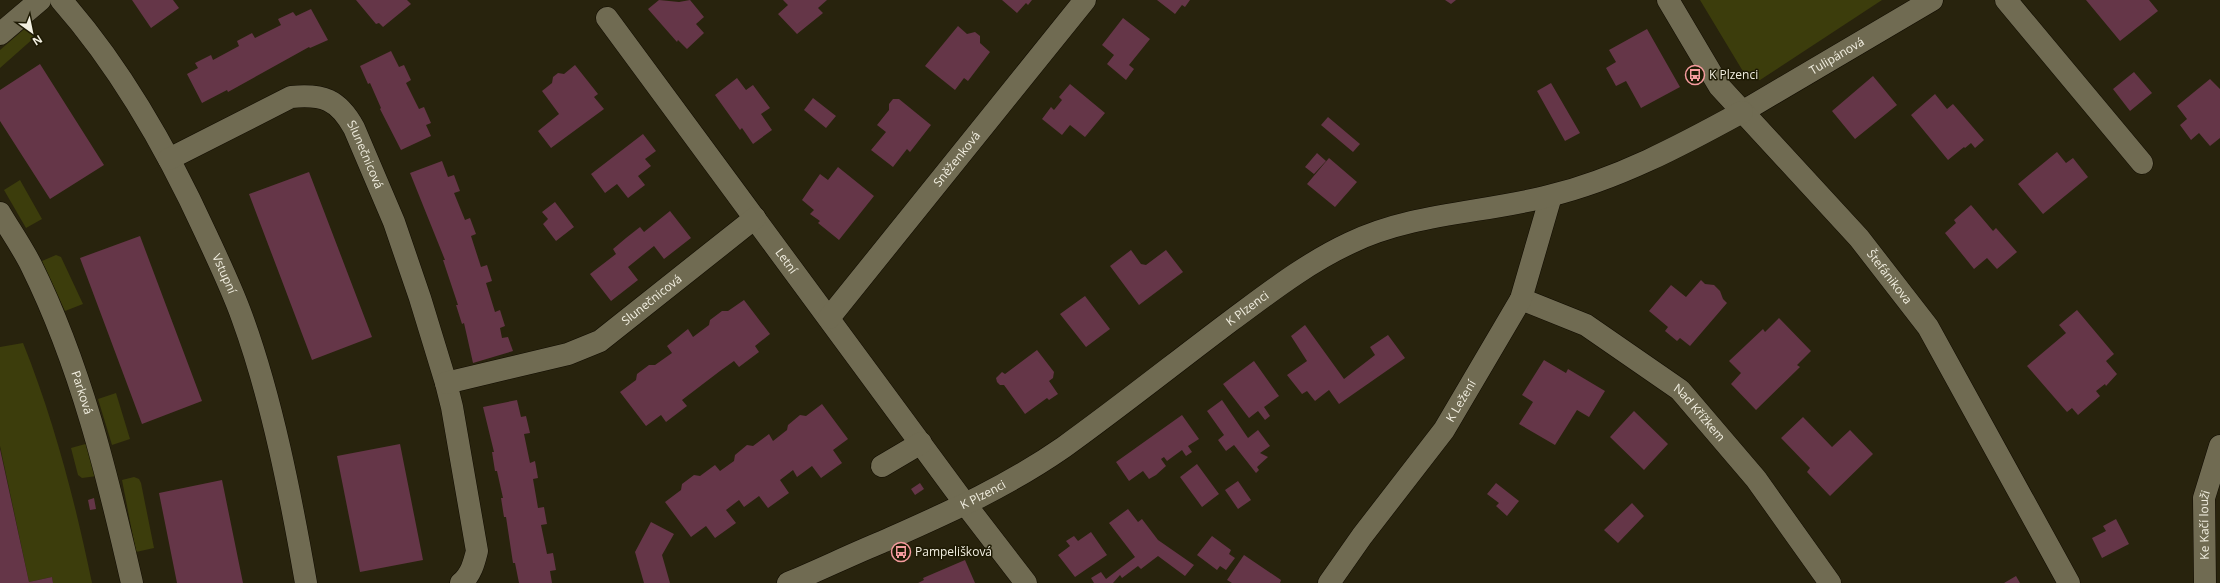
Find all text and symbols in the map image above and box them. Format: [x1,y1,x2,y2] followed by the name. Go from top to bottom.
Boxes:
[12,12,52,52] north arrow
[30,32,46,50] text: N
[1806,33,1867,79] street label: Tulipánová
[1684,64,1706,86] bus stop icon: K Plzenci
[1709,66,1758,83] place label: K Plzenci
[343,117,388,191] street label: Slunečnicová
[929,127,984,190] street label: Sněženková
[772,245,802,278] street label: Letní
[1863,246,1916,308] street label: Štefánikova
[208,251,241,297] street label: Vstupní
[618,270,685,329] street label: Slunečnicová
[1222,287,1272,330] street label: K Plzenci
[67,368,97,416] street label: Parková
[1442,376,1480,425] street label: K Ležení
[1671,379,1729,445] street label: Nad Křížkem
[957,476,1009,513] street label: K Plzenci
[2195,488,2214,560] street label: Ke Kačí louži
[890,541,912,563] bus stop icon: Pampelišková
[915,543,992,560] place label: Pampelišková

